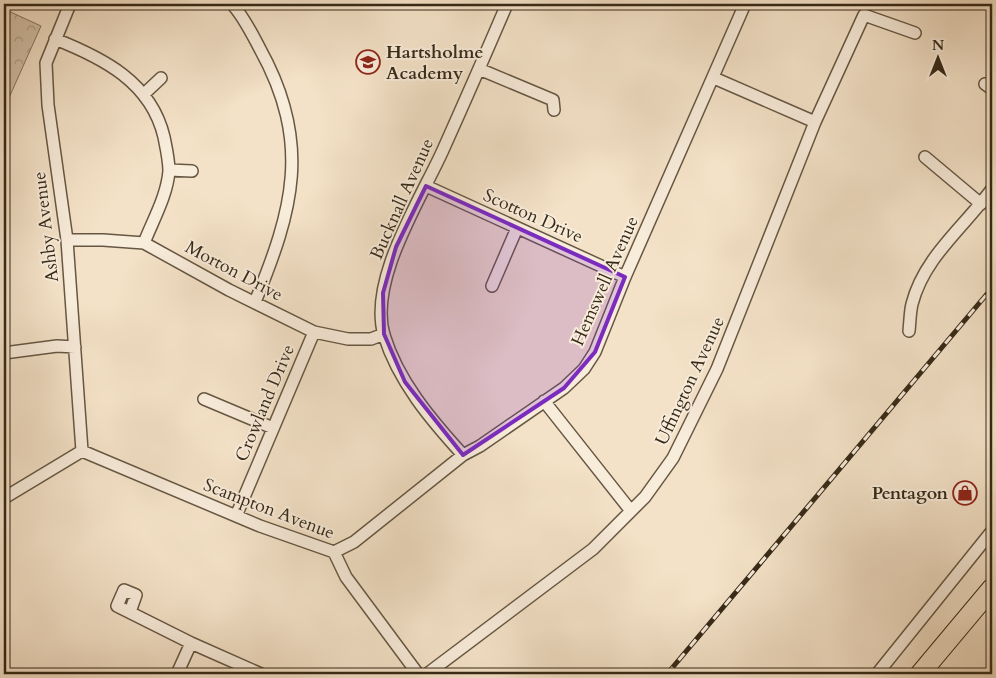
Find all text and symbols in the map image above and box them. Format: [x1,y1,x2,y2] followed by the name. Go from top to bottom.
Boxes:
[914,32,964,82] north arrow
[932,36,944,55] text: N
[386,40,484,86] place label: Hartsholme Academy
[355,49,381,75] school or university icon: Hartsholme Academy
[364,134,440,264] street label: Bucknall Avenue
[27,170,65,284] street label: Ashby Avenue
[479,183,587,249] street label: Scotton Drive
[565,212,645,350] street label: Hemswell Avenue
[181,235,287,307] street label: Morton Drive
[649,313,731,449] street label: Uffington Avenue
[229,341,301,465] street label: Crowland Drive
[200,472,338,546] street label: Scampton Avenue
[952,480,978,506] shop icon: Pentagon
[872,481,948,506] place label: Pentagon

